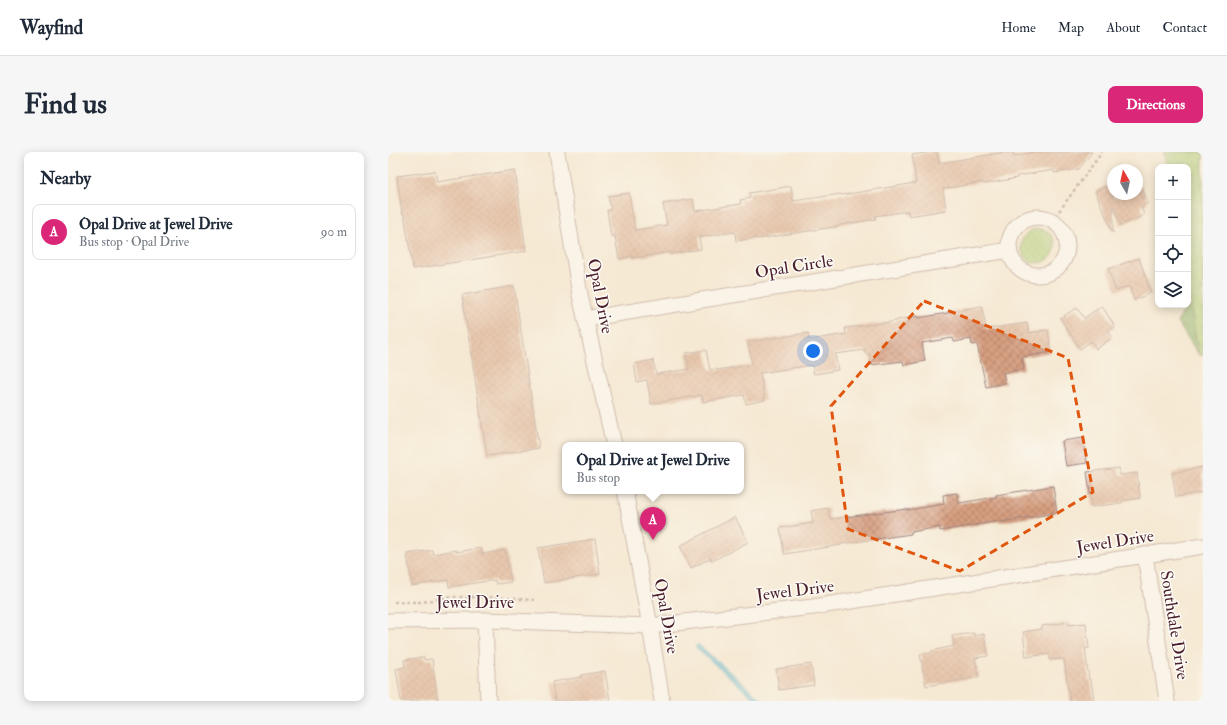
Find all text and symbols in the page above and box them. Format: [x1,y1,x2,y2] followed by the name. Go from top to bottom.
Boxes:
[20,16,83,40] text: Wayfind
[1001,19,1036,36] text: Home
[1058,19,1084,36] text: Map
[1106,19,1140,36] text: About
[1162,19,1207,36] text: Contact
[1108,86,1203,123] button: Directions
[24,87,107,122] text: Find us
[1107,164,1143,200] north arrow
[1155,164,1191,308] map controls
[1155,164,1191,200] button: +
[40,168,91,189] text: Nearby
[1155,200,1191,236] button: −
[79,215,233,234] text: Opal Drive at Jewel Drive
[50,224,58,240] text: A
[321,224,347,240] text: 90 m
[79,234,189,250] text: Bus stop · Opal Drive
[1155,236,1191,272] button: locate
[754,250,835,284] street label: Opal Circle
[582,257,618,336] street label: Opal Drive
[1155,272,1191,308] button: layers
[803,341,823,361] your location
[562,442,744,494] popup
[576,451,730,470] text: Opal Drive at Jewel Drive
[576,470,620,486] text: Bus stop
[640,507,666,540] pin: A
[1074,525,1155,559] street label: Jewel Drive
[1156,569,1193,681] street label: Southdale Drive
[754,575,835,607] street label: Jewel Drive
[649,577,683,656] street label: Opal Drive
[435,592,514,614] street label: Jewel Drive

